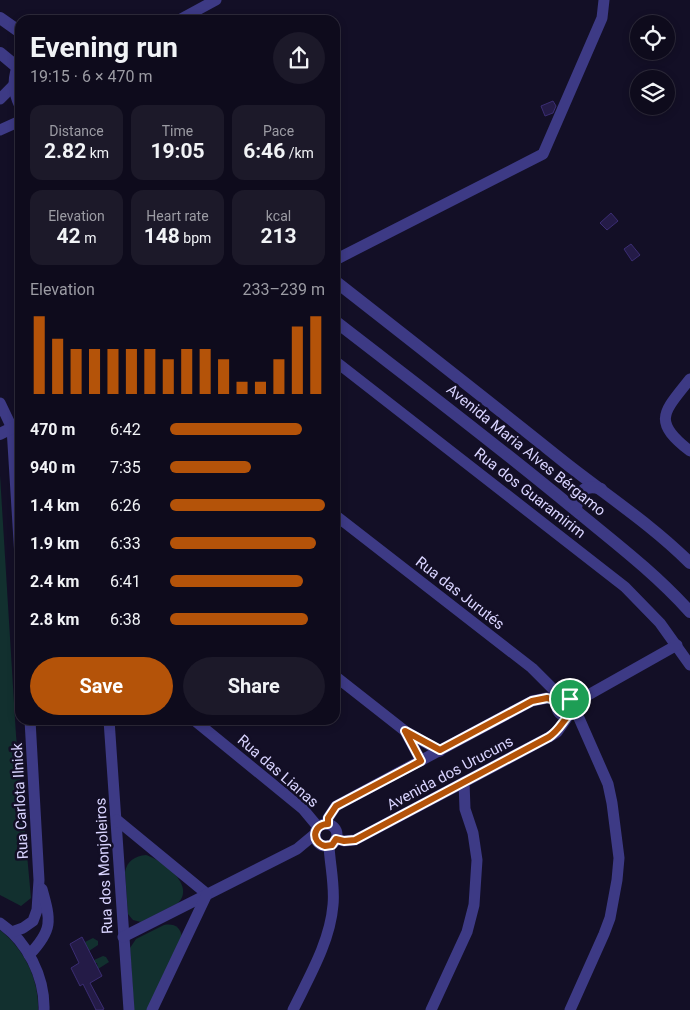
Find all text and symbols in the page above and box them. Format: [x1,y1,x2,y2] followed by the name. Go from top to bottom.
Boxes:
[630,15,675,115] map controls
[630,15,675,60] button: locate
[30,31,178,64] text: Evening run
[273,32,325,84] button: share
[30,67,152,86] text: 19:15 · 6 × 470 m
[630,70,675,115] button: layers
[49,123,104,139] text: Distance
[162,123,193,139] text: Time
[263,123,294,139] text: Pace
[44,139,86,163] text: 2.82
[150,139,205,163] text: 19:05
[243,139,285,163] text: 6:46
[86,145,109,161] text: km
[285,145,314,161] text: /km
[48,208,105,224] text: Elevation
[146,208,209,224] text: Heart rate
[266,208,291,224] text: kcal
[57,224,81,248] text: 42
[144,224,180,248] text: 148
[260,224,297,248] text: 213
[81,230,96,246] text: m
[180,230,211,246] text: bpm
[30,280,95,299] text: Elevation
[243,280,325,299] text: 233–239 m
[443,380,609,520] street label: Avenida Maria Alves Bérgamo
[30,420,75,439] text: 470 m
[110,420,141,439] text: 6:42
[471,444,589,542] street label: Rua dos Guaramirim
[30,458,75,477] text: 940 m
[110,458,141,477] text: 7:35
[30,496,79,515] text: 1.4 km
[110,496,141,515] text: 6:26
[30,534,79,553] text: 1.9 km
[110,534,141,553] text: 6:33
[412,553,508,633] street label: Rua das Jurutés
[30,572,79,591] text: 2.4 km
[110,572,141,591] text: 6:41
[30,610,79,629] text: 2.8 km
[110,610,141,629] text: 6:38
[30,657,173,715] button: Save
[183,657,325,715] button: Share
[549,678,591,720] pin
[556,685,584,713] icon: arrive
[234,731,322,811] street label: Rua das Lianas
[384,732,516,814] street label: Avenida dos Urucuns
[8,742,32,860] street label: Rua Carlota Ilnick
[91,797,117,935] street label: Rua dos Monjoleiros

